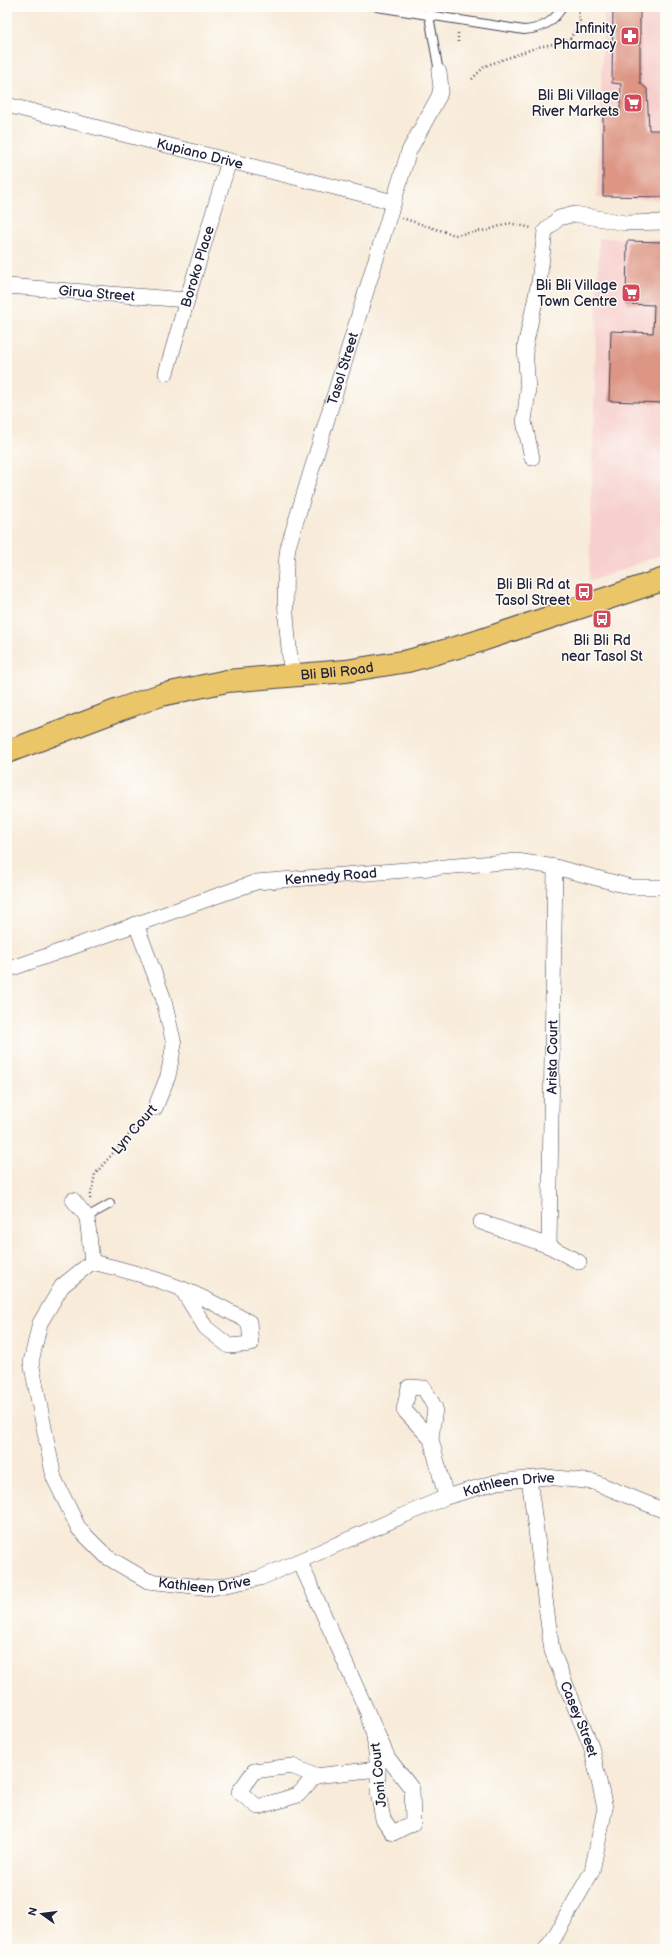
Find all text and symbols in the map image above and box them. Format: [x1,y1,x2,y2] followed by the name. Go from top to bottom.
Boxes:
[553,20,617,53] place label: Infinity Pharmacy
[619,25,641,47] pharmacy icon: Infinity Pharmacy
[531,87,619,120] place label: Bli Bli Village River Markets
[622,92,644,114] supermarket icon: Bli Bli Village River Markets
[155,135,245,173] street label: Kupiano Drive
[177,224,218,309] street label: Boroko Place
[535,277,617,310] place label: Bli Bli Village Town Centre
[58,282,136,305] street label: Girua Street
[620,282,642,304] supermarket icon: Bli Bli Village Town Centre
[324,330,362,407] street label: Tasol Street
[495,576,571,609] place label: Bli Bli Rd at Tasol Street
[573,581,595,603] bus stop icon: Bli Bli Rd at Tasol Street
[591,608,613,630] bus stop icon: Bli Bli Rd near Tasol St
[561,632,644,665] place label: Bli Bli Rd near Tasol St
[300,659,375,684] street label: Bli Bli Road
[284,864,377,889] street label: Kennedy Road
[543,1019,562,1095] street label: Arista Court
[108,1100,161,1158] street label: Lyn Court
[461,1469,556,1501] street label: Kathleen Drive
[157,1572,252,1597] street label: Kathleen Drive
[556,1679,601,1759] street label: Casey Street
[367,1741,390,1808] street label: Joni Court
[22,1894,62,1934] north arrow
[25,1906,40,1917] text: N

